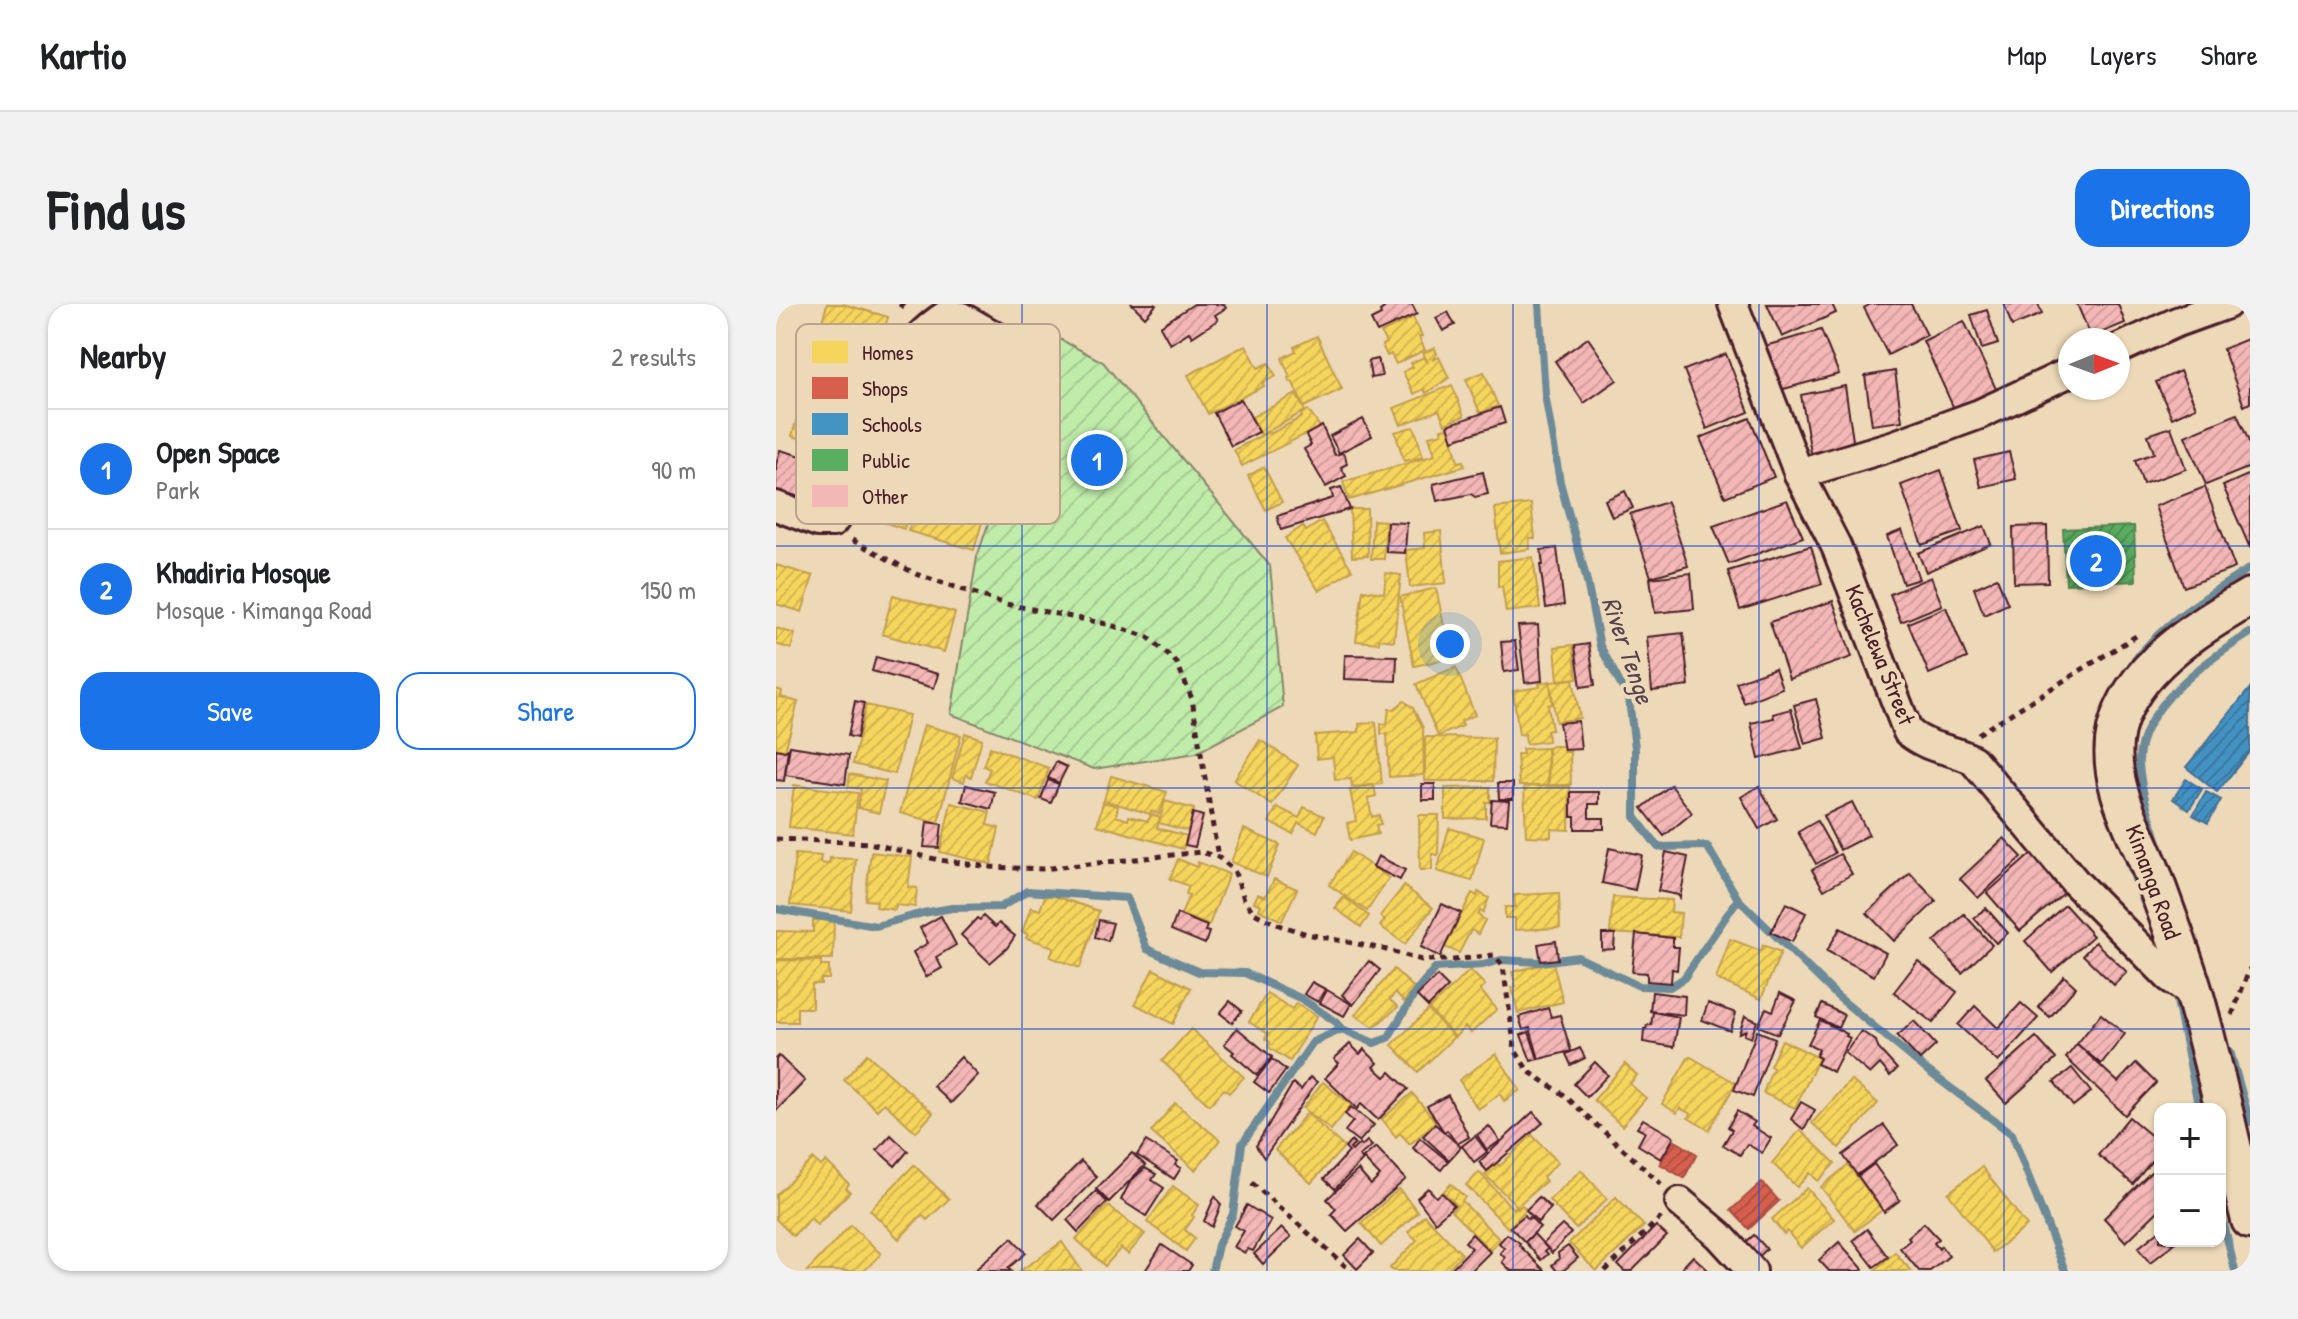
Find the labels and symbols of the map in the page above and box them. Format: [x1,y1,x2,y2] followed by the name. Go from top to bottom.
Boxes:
[796,324,1060,524] legend
[2058,328,2130,400] north arrow
[862,337,913,367] text: Homes
[862,373,908,403] text: Shops
[862,409,922,439] text: Schools
[1071,430,1123,490] pin: 1
[862,445,910,475] text: Public
[862,481,909,511] text: Other
[2070,531,2122,591] pin: 2
[1838,580,1924,730] street label: Kachelewa Street
[1593,592,1664,710] water label: River Tenge
[1430,624,1470,664] your location
[2118,820,2189,943] street label: Kimanga Road

